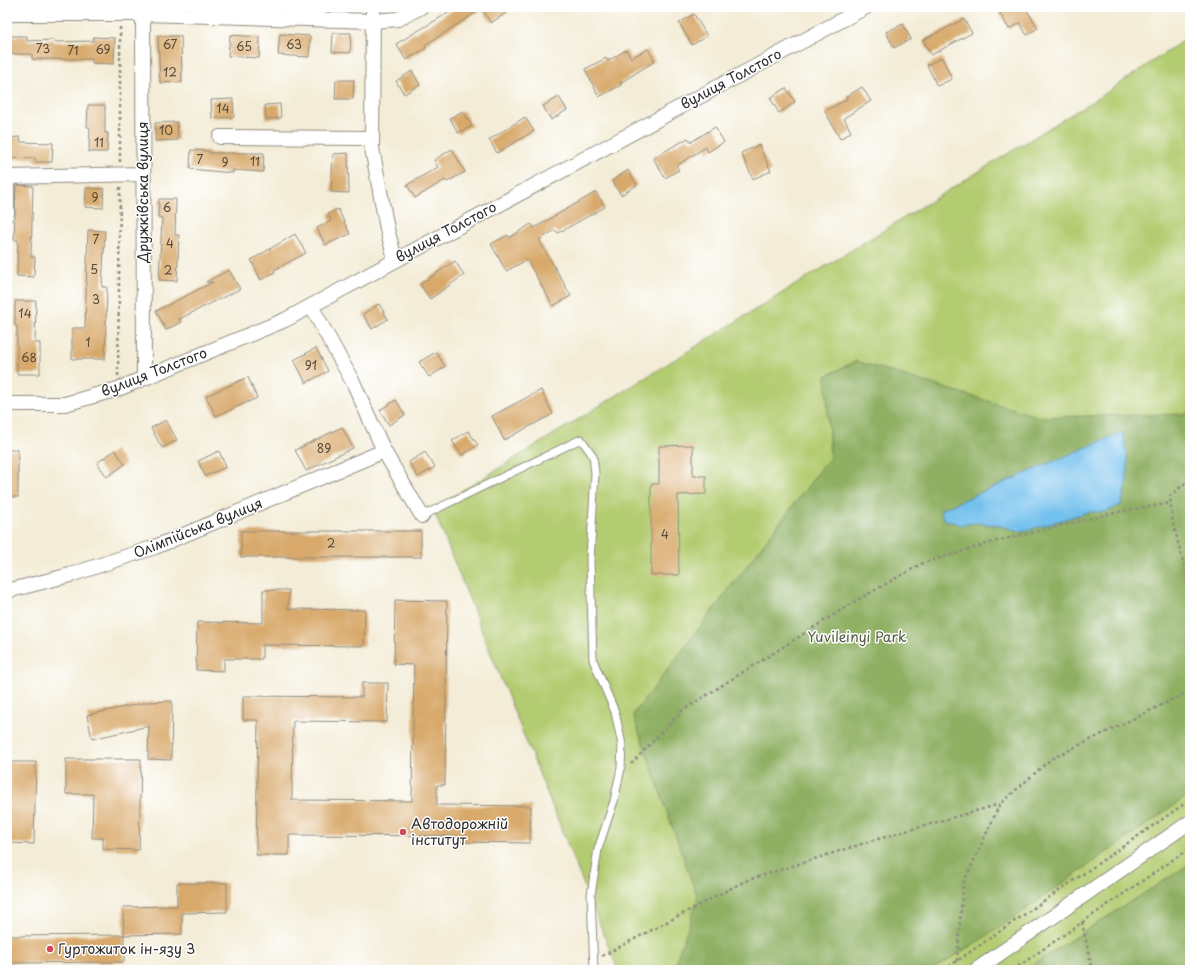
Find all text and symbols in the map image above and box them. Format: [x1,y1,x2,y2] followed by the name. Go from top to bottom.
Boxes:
[163,35,178,53] house number: 67
[286,35,302,53] house number: 63
[236,37,252,55] house number: 65
[36,39,50,57] house number: 73
[95,40,111,58] house number: 69
[67,41,79,59] house number: 71
[676,43,785,114] street label: вулиця Толстого
[163,63,177,81] house number: 12
[216,99,230,117] house number: 14
[132,121,153,264] street label: Дружківська вулиця
[159,121,173,139] house number: 10
[94,133,104,151] house number: 11
[197,150,204,168] house number: 7
[250,152,260,170] house number: 11
[221,153,229,171] house number: 9
[91,188,99,206] house number: 9
[391,196,500,267] street label: вулиця Толстого
[163,198,171,216] house number: 6
[93,230,100,248] house number: 7
[166,234,174,252] house number: 4
[90,260,98,278] house number: 5
[164,261,172,279] house number: 2
[92,290,100,308] house number: 3
[18,304,32,322] house number: 14
[85,333,91,351] house number: 1
[98,342,210,401] street label: вулиця Толстого
[21,348,37,366] house number: 68
[305,356,317,374] house number: 91
[317,439,331,457] house number: 89
[130,492,265,563] street label: Олімпійська вулиця
[661,525,669,543] house number: 4
[327,534,335,552] house number: 2
[808,626,907,647] park label: Yuvileinyi Park
[411,813,508,850] place label: Автодорожній інститут
[398,827,408,837] marker: Автодорожній інститут
[58,938,195,959] place label: Гуртожиток ін-язу 3
[45,944,55,954] marker: Гуртожиток ін-язу 3

